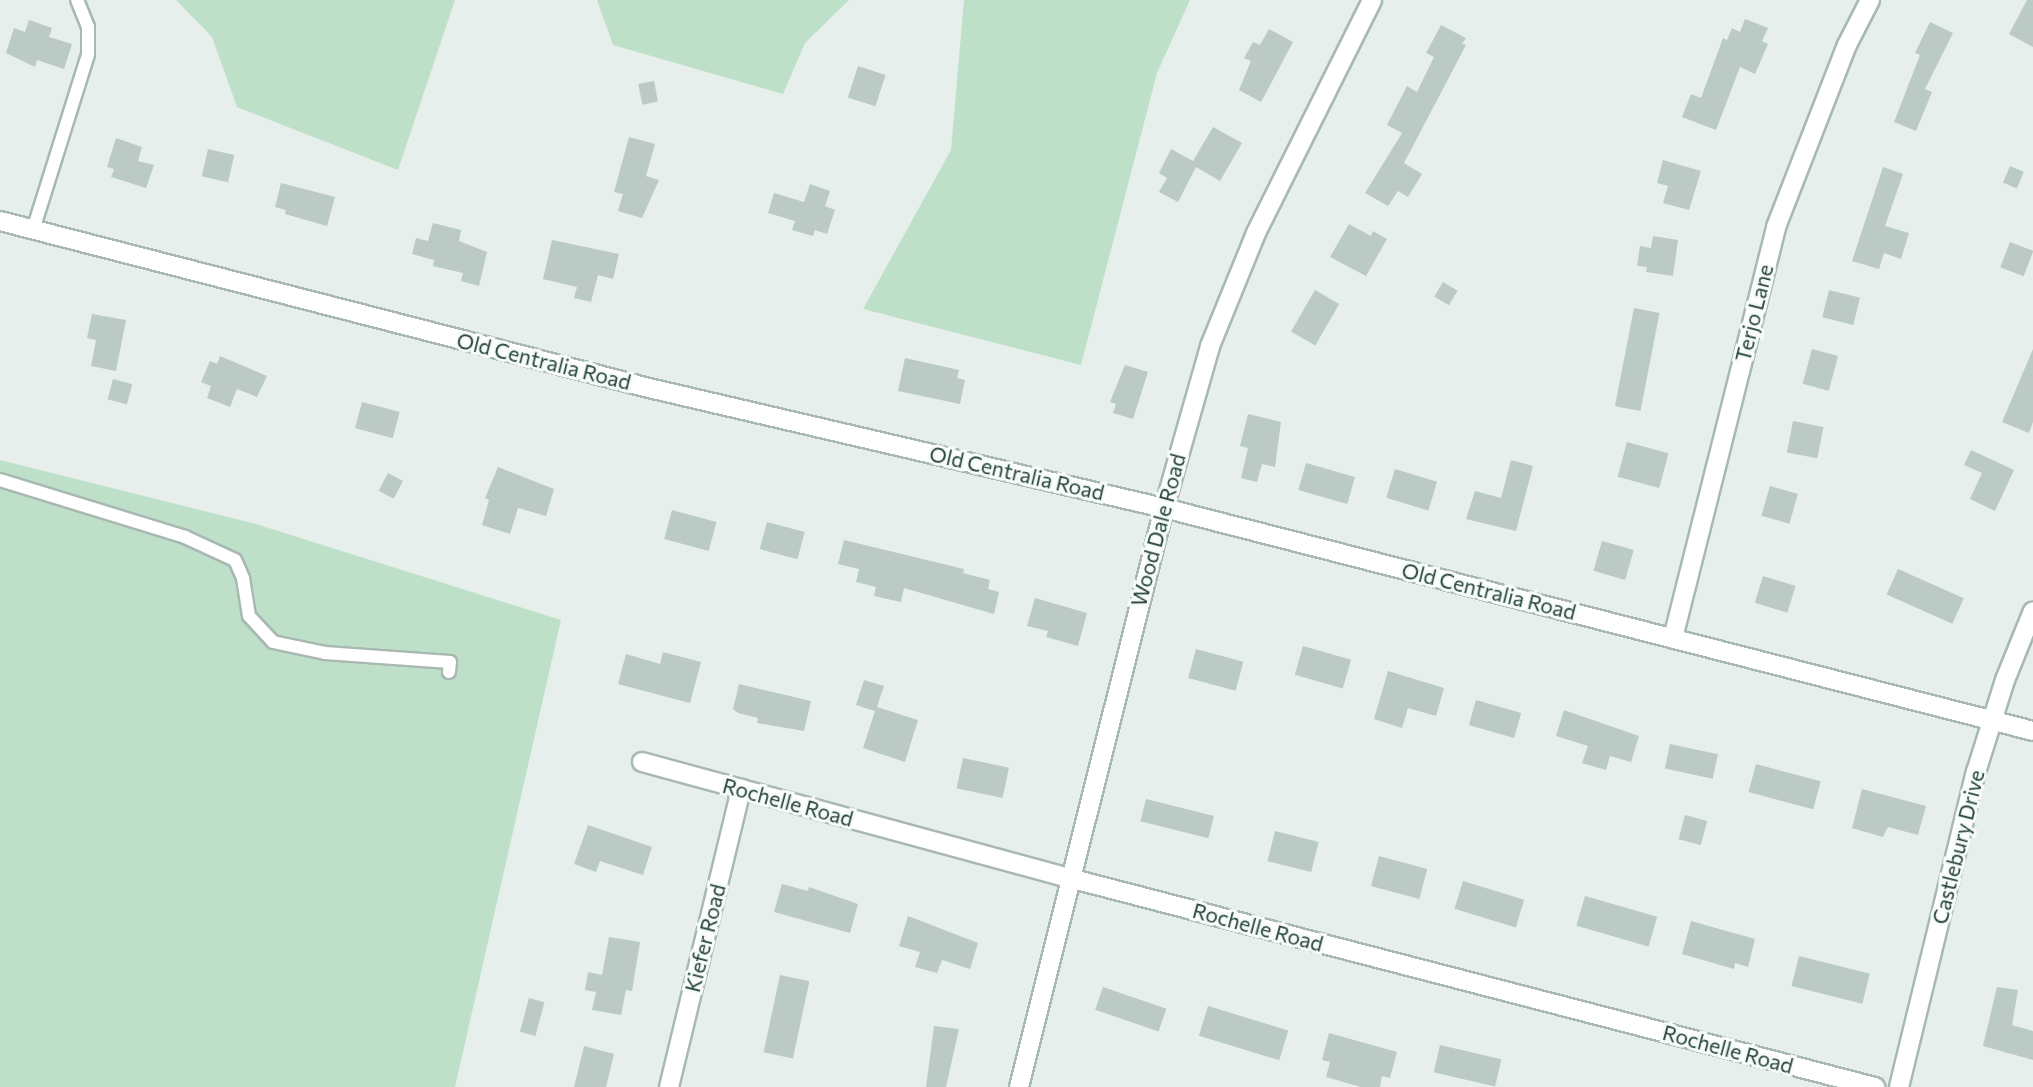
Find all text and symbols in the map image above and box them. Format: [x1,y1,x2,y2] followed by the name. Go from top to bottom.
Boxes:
[1730,262,1778,364] street label: Terjo Lane
[454,327,634,395] street label: Old Centralia Road
[927,441,1107,505] street label: Old Centralia Road
[1125,451,1191,609] street label: Wood Dale Road
[1399,557,1579,625] street label: Old Centralia Road
[1927,767,1989,927] street label: Castlebury Drive
[720,772,856,832] street label: Rochelle Road
[679,881,731,995] street label: Kiefer Road
[1190,897,1326,957] street label: Rochelle Road
[1660,1019,1796,1079] street label: Rochelle Road

